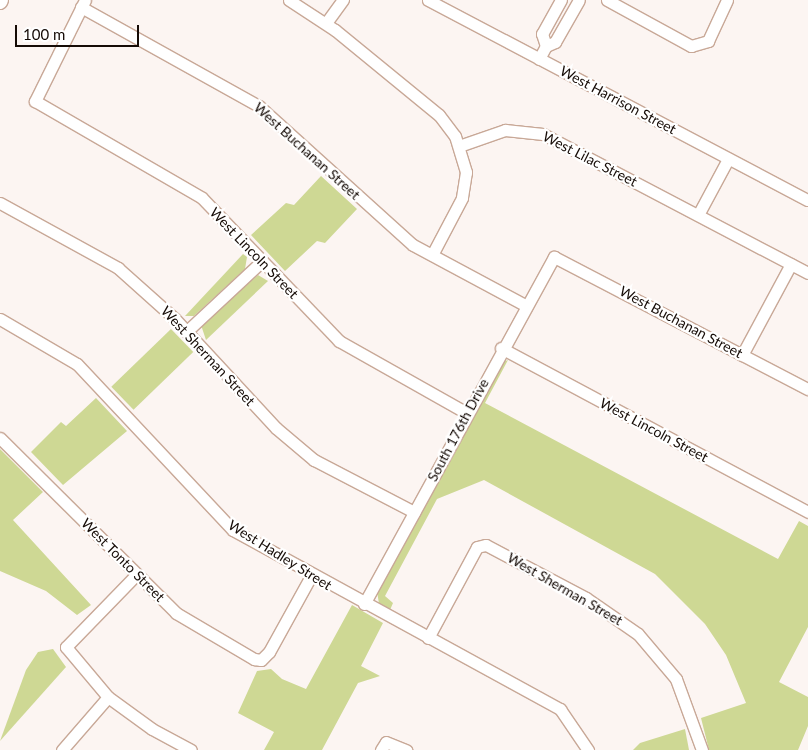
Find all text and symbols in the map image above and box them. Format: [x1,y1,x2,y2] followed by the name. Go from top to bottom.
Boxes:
[18,15,141,47] scale bar
[23,25,65,43] text: 100 m
[557,62,679,138] street label: West Harrison Street
[250,99,364,203] street label: West Buchanan Street
[540,128,640,190] street label: West Lilac Street
[206,204,302,302] street label: West Lincoln Street
[617,282,745,362] street label: West Buchanan Street
[157,303,259,409] street label: West Sherman Street
[424,376,492,484] street label: South 176th Drive
[597,394,711,466] street label: West Lincoln Street
[78,515,168,605] street label: West Tonto Street
[225,516,335,594] street label: West Hadley Street
[504,549,626,629] street label: West Sherman Street

